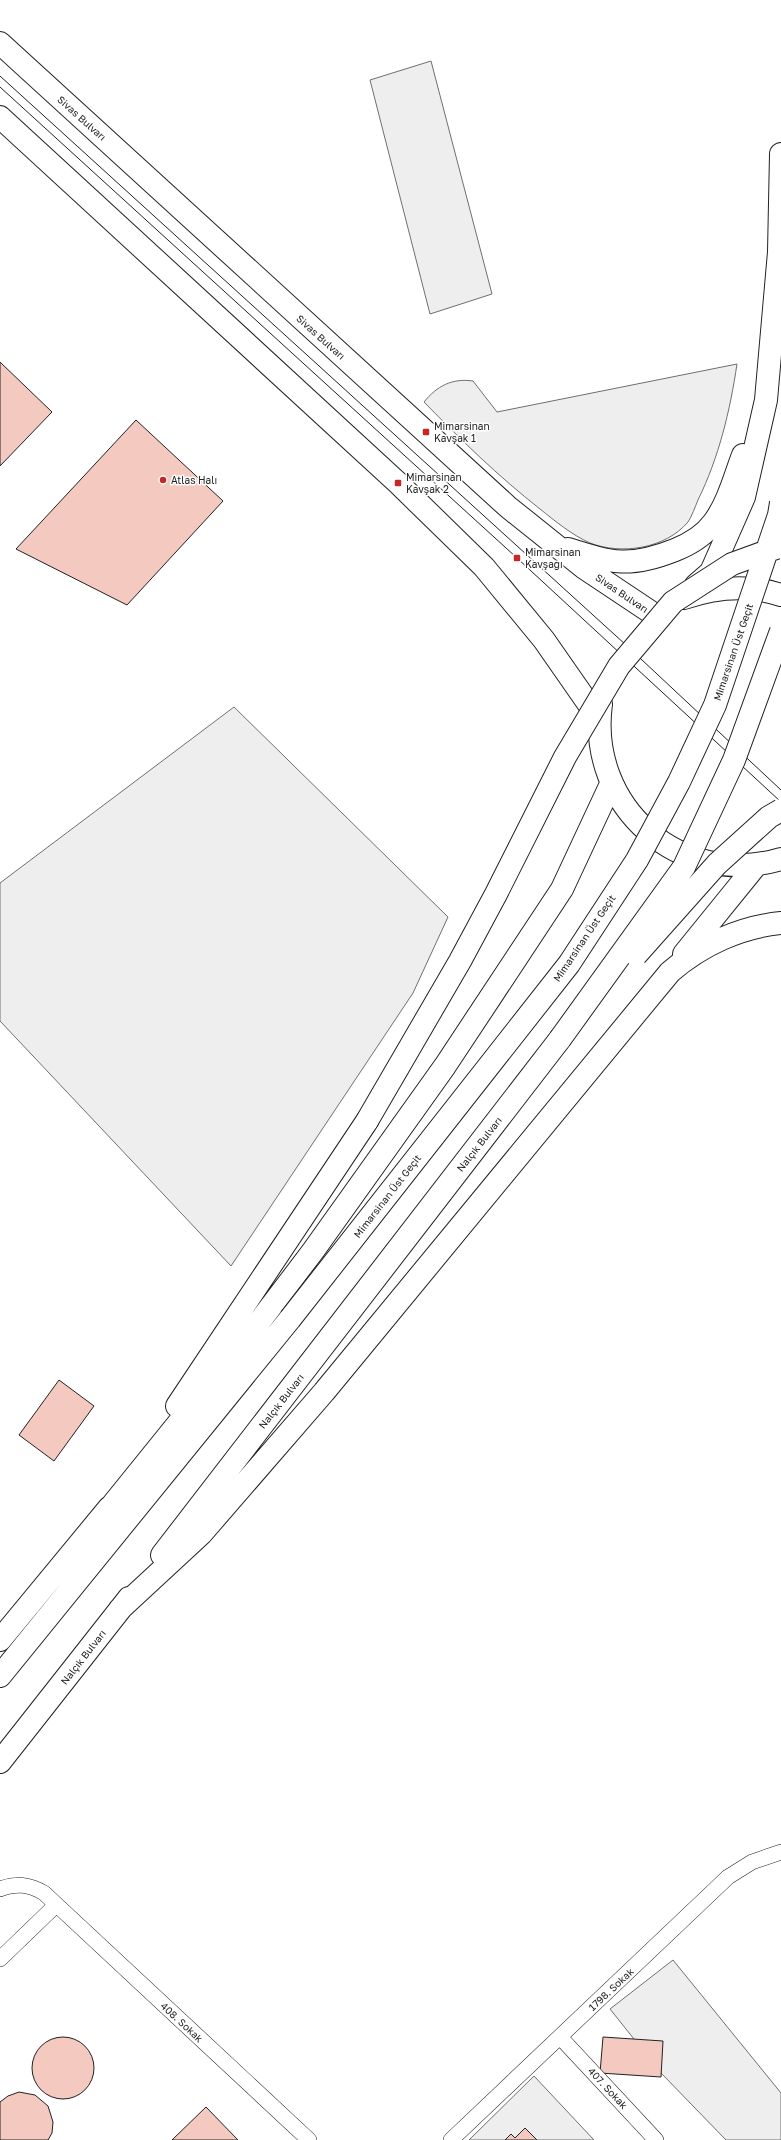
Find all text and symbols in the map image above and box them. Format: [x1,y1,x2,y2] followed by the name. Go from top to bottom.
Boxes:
[55,93,109,143] street label: Sivas Bulvarı
[294,312,348,362] street label: Sivas Bulvarı
[434,420,490,444] place label: Mimarsinan Kavşak 1
[421,427,431,437] marker: Mimarsinan Kavşak 1
[406,471,462,495] place label: Mimarsinan Kavşak 2
[171,474,217,486] place label: Atlas Halı
[158,475,168,485] marker: Atlas Halı
[393,478,403,488] marker: Mimarsinan Kavşak 2
[525,546,581,570] place label: Mimarsinan Kavşağı
[512,553,522,563] marker: Mimarsinan Kavşağı
[593,571,651,615] street label: Sivas Bulvarı
[710,601,755,702] street label: Mimarsinan Üst Geçit
[550,892,618,984] street label: Mimarsinan Üst Geçit
[454,1114,504,1174] street label: Nalçık Bulvarı
[350,1151,423,1240] street label: Mimarsinan Üst Geçit
[256,1371,306,1431] street label: Nalçık Bulvarı
[58,1627,108,1687] street label: Nalçık Bulvarı
[586,1965,636,2013] street label: 1798. Sokak
[158,1999,206,2045] street label: 408. Sokak
[586,2065,630,2111] street label: 407. Sokak

